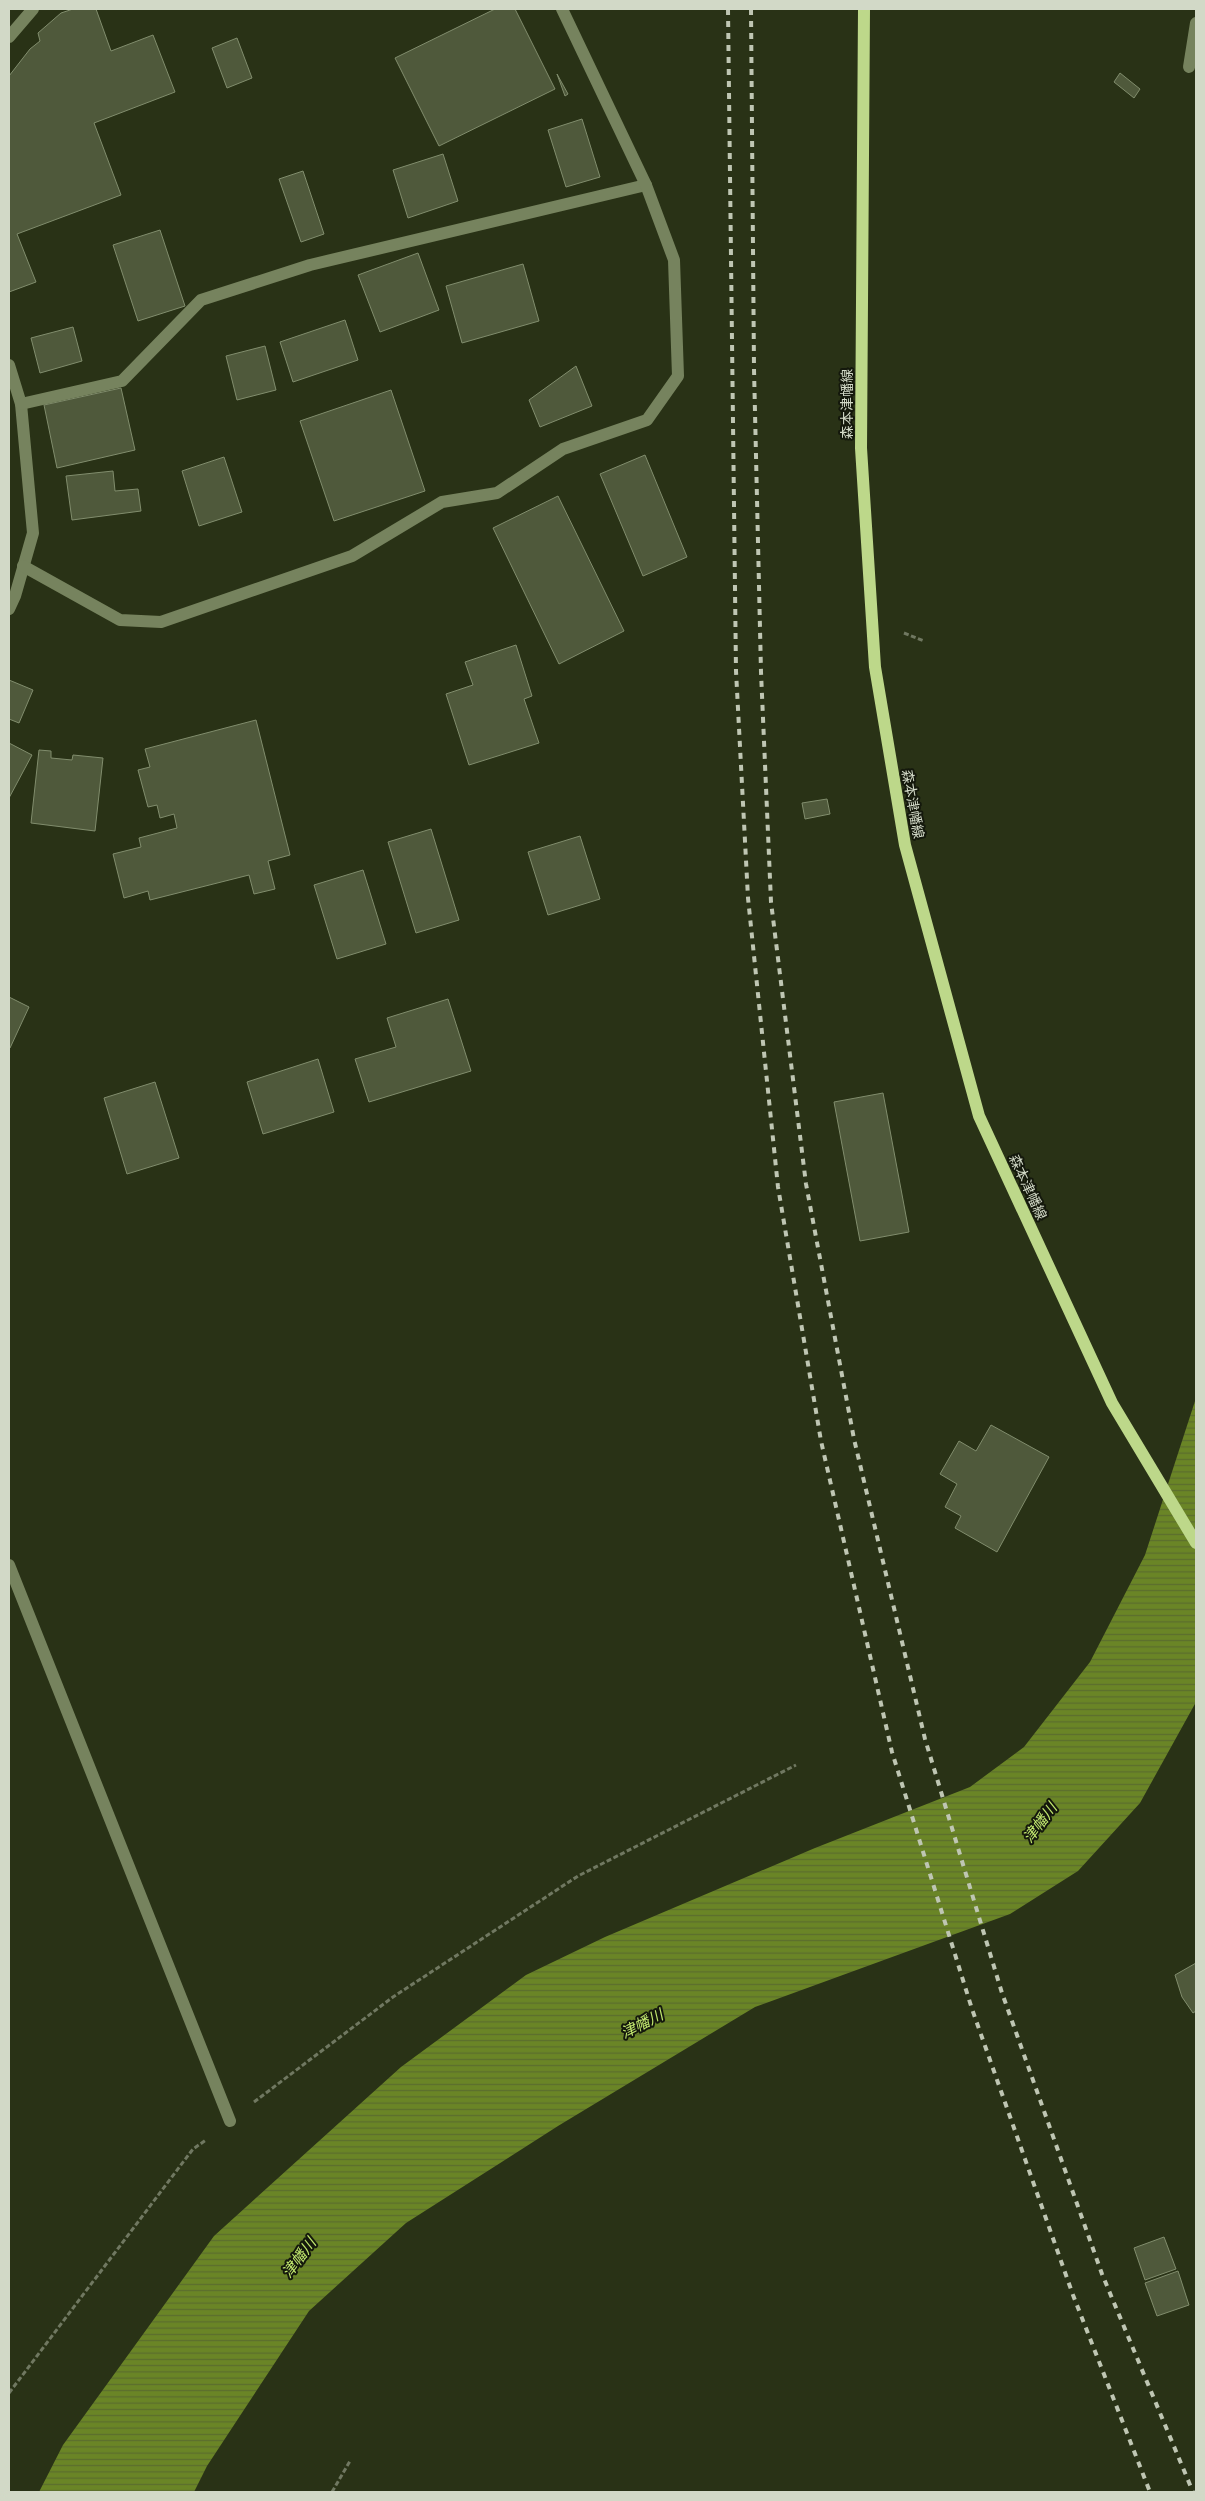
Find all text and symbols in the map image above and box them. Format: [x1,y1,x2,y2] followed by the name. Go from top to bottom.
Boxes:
[838,369,855,439] street label: 森本津幡線
[899,768,928,840] street label: 森本津幡線
[1006,1151,1051,1222] street label: 森本津幡線
[1018,1797,1061,1846] water label: 津幡川
[617,2004,667,2041] water label: 津幡川
[277,2232,320,2281] water label: 津幡川

